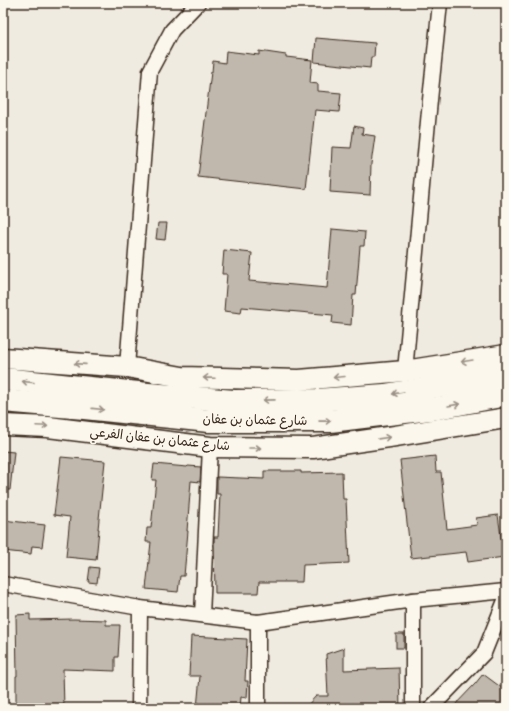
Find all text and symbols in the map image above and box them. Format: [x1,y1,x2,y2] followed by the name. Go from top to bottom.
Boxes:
[461,357,474,365] one-way arrow
[74,360,87,367] one-way arrow
[332,373,345,381] one-way arrow
[203,374,216,382] one-way arrow
[22,378,35,386] one-way arrow
[392,389,405,397] one-way arrow
[263,396,276,404] one-way arrow
[447,400,460,408] one-way arrow
[91,406,104,413] one-way arrow
[203,411,307,430] street label: شارع عثمان بن عفان
[318,417,331,425] one-way arrow
[35,423,48,430] one-way arrow
[89,424,231,457] street label: شارع عثمان بن عفان الفرعي
[377,434,390,442] one-way arrow
[248,444,261,452] one-way arrow

